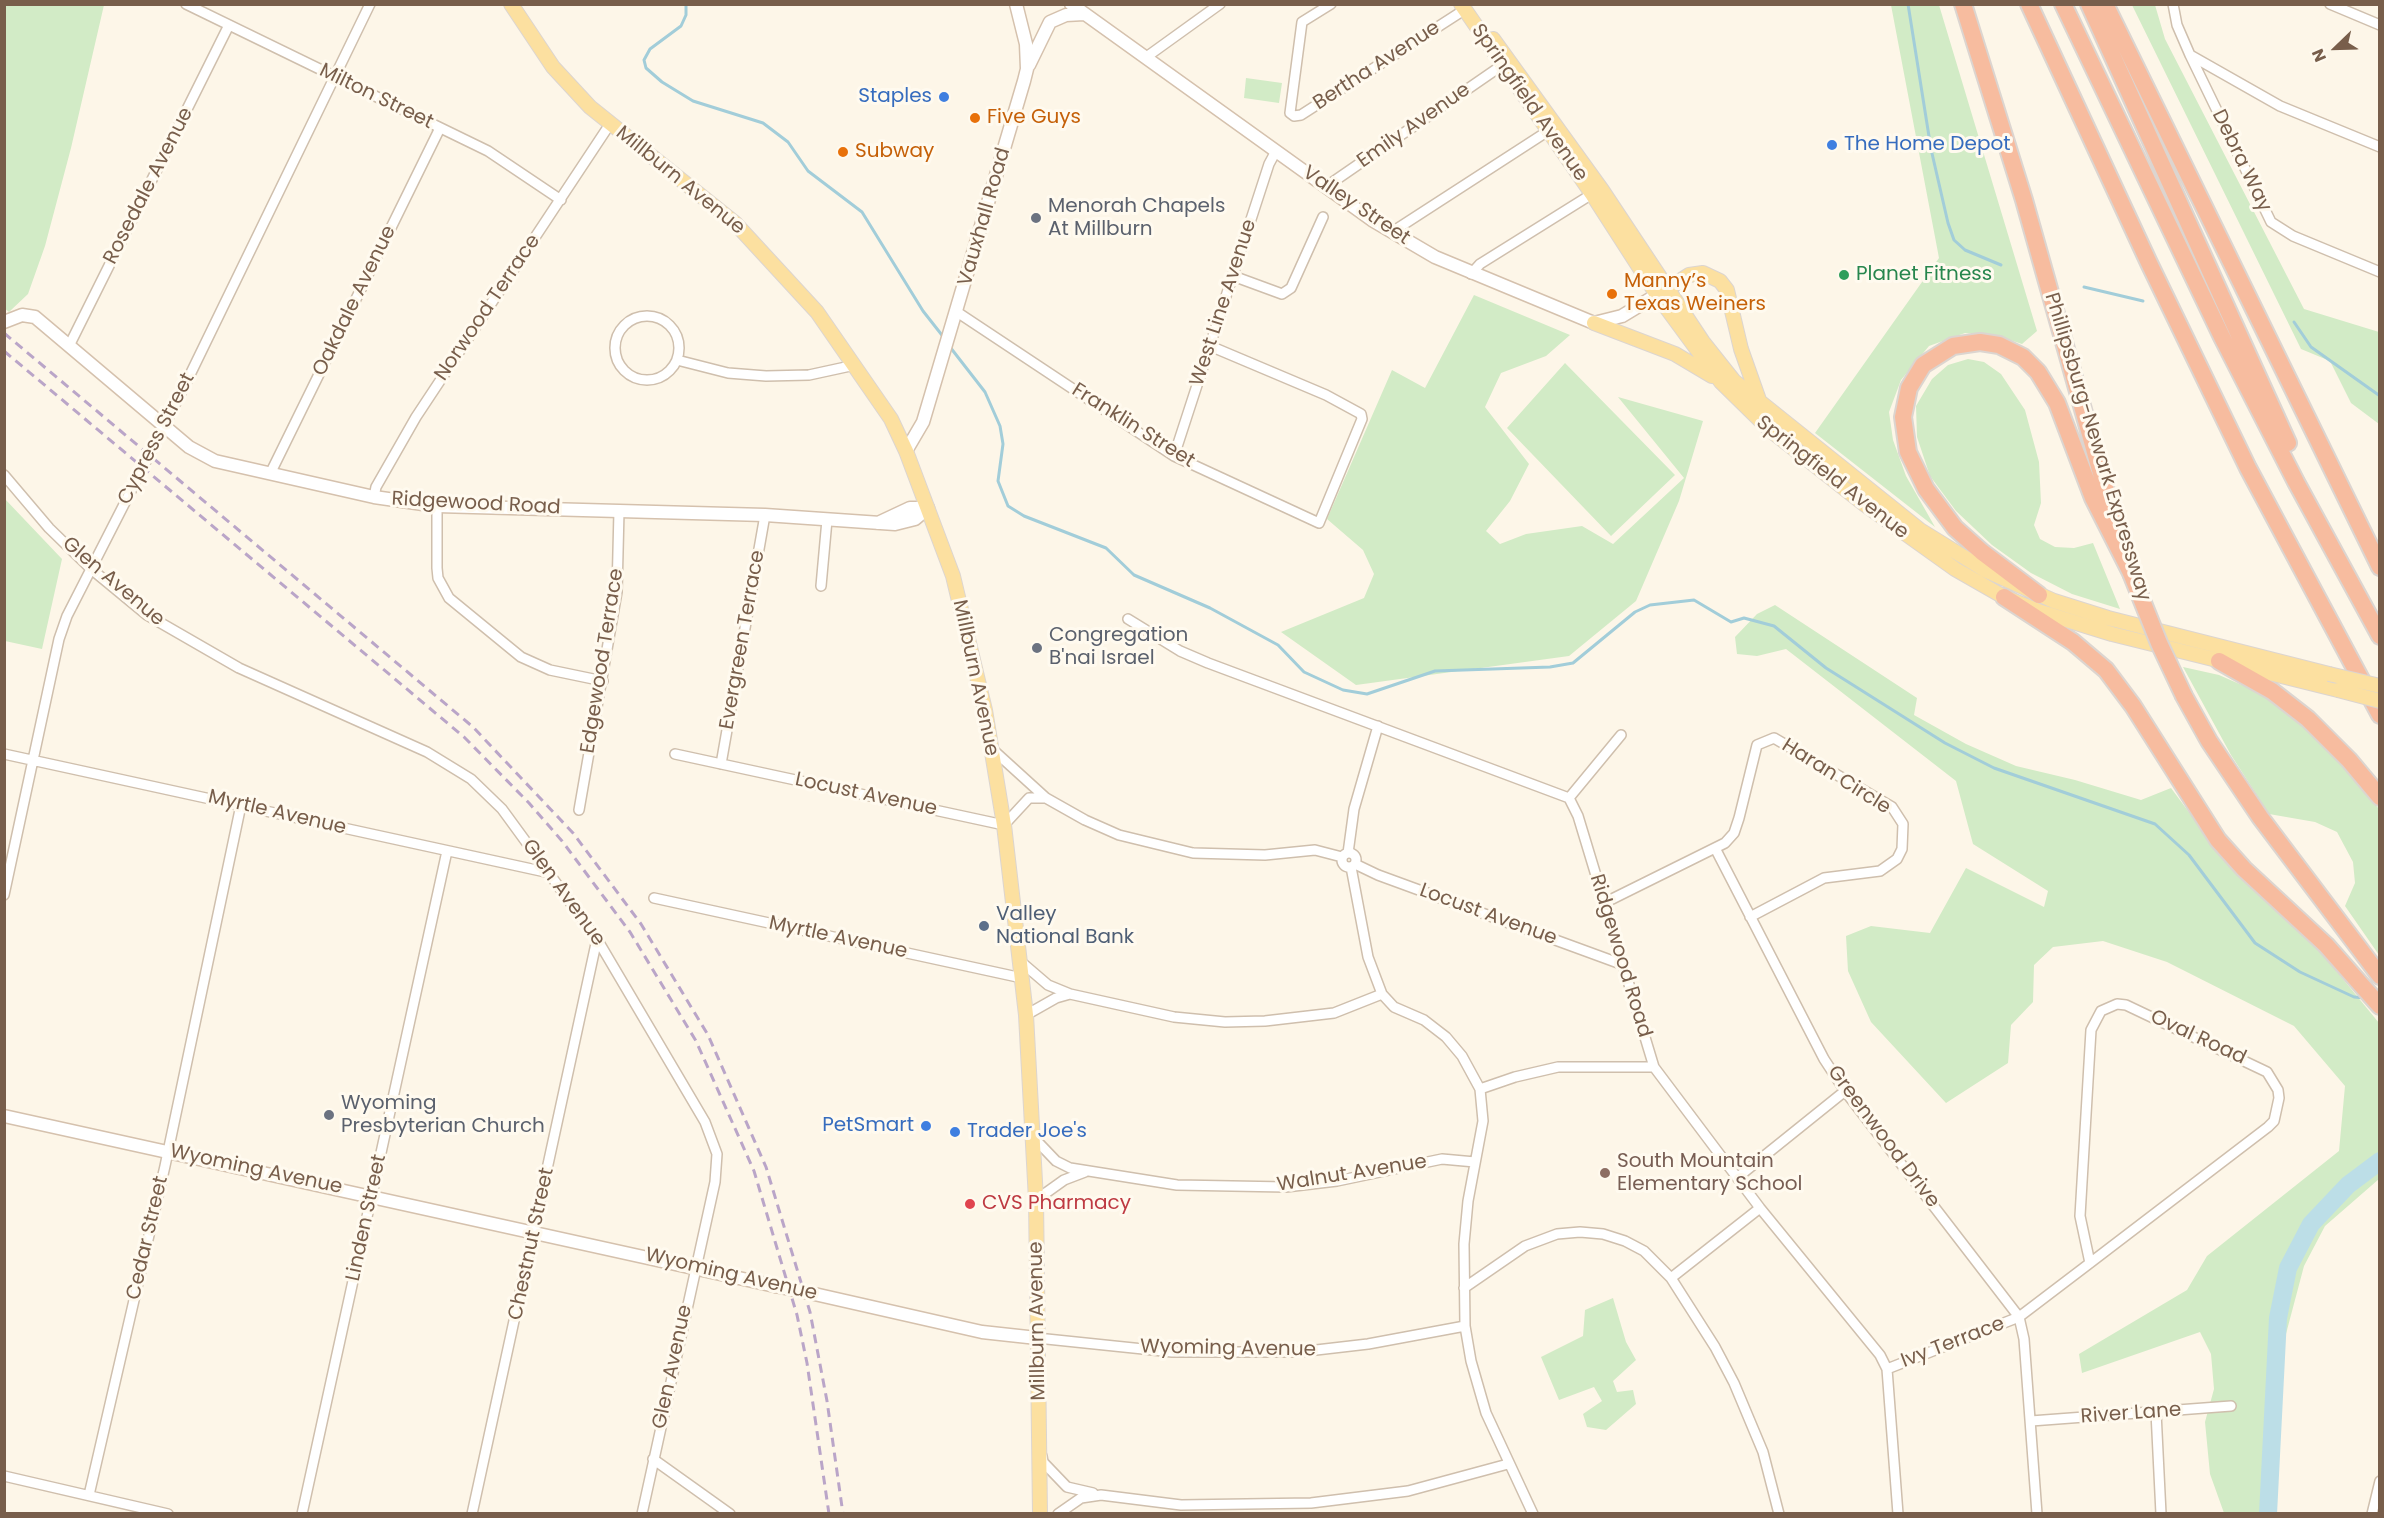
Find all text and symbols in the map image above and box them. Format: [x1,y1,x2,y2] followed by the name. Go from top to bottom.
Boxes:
[1309,16,1445,116] street label: Bertha Avenue
[2306,18,2366,78] north arrow
[1466,20,1592,186] street label: Springfield Avenue
[2306,45,2332,65] text: N
[315,59,437,135] street label: Milton Street
[1353,78,1475,174] street label: Emily Avenue
[858,85,932,109] place label: Staples
[937,90,951,104] marker: Staples
[99,104,199,268] street label: Rosedale Avenue
[987,106,1081,130] place label: Five Guys
[2206,106,2276,216] street label: Debra Way
[968,111,982,125] marker: Five Guys
[611,122,749,240] street label: Millburn Avenue
[1844,133,2010,157] place label: The Home Depot
[1825,138,1839,152] marker: The Home Depot
[855,140,934,164] place label: Subway
[836,145,850,159] marker: Subway
[954,145,1016,289] street label: Vauxhall Road
[1298,161,1414,251] street label: Valley Street
[1048,195,1225,242] place label: Menorah Chapels At Millburn
[1029,211,1043,225] marker: Menorah Chapels At Millburn
[1186,216,1262,390] street label: West Line Avenue
[308,222,402,380] street label: Oakdale Avenue
[430,230,546,386] street label: Norwood Terrace
[1856,263,1992,287] place label: Planet Fitness
[1837,268,1851,282] marker: Planet Fitness
[1624,270,1766,317] place label: Manny’s Texas Weiners
[1605,287,1619,301] marker: Manny’s Texas Weiners
[2039,290,2155,604] street label: Phillipsburg-Newark Expressway
[113,369,201,509] street label: Cypress Street
[1067,379,1199,473] street label: Franklin Street
[1751,411,1913,545] street label: Springfield Avenue
[391,488,561,520] street label: Ridgewood Road
[57,532,169,632] street label: Glen Avenue
[715,549,771,731] street label: Evergreen Terrace
[577,567,629,755] street label: Edgewood Terrace
[947,598,1003,758] street label: Millburn Avenue
[1049,624,1188,671] place label: Congregation B'nai Israel
[1030,641,1044,655] marker: Congregation B'nai Israel
[1777,734,1895,820] street label: Haran Circle
[793,768,939,822] street label: Locust Avenue
[206,785,348,841] street label: Myrtle Avenue
[516,835,610,951] street label: Glen Avenue
[1584,872,1656,1040] street label: Ridgewood Road
[1416,879,1560,951] street label: Locust Avenue
[996,903,1134,950] place label: Valley National Bank
[767,912,909,964] street label: Myrtle Avenue
[977,919,991,933] marker: Valley National Bank
[2146,1005,2250,1071] street label: Oval Road
[1822,1061,1944,1213] street label: Greenwood Drive
[341,1092,545,1139] place label: Wyoming Presbyterian Church
[322,1108,336,1122] marker: Wyoming Presbyterian Church
[822,1114,914,1138] place label: PetSmart
[919,1119,933,1133] marker: PetSmart
[967,1120,1087,1144] place label: Trader Joe's
[948,1125,962,1139] marker: Trader Joe's
[167,1140,345,1200] street label: Wyoming Avenue
[1275,1150,1429,1198] street label: Walnut Avenue
[1617,1150,1802,1197] place label: South Mountain Elementary School
[342,1152,392,1284] street label: Linden Street
[504,1166,560,1322] street label: Chestnut Street
[1598,1166,1612,1180] marker: South Mountain Elementary School
[122,1174,174,1302] street label: Cedar Street
[982,1192,1131,1216] place label: CVS Pharmacy
[963,1197,977,1211] marker: CVS Pharmacy
[1025,1241,1051,1401] street label: Millburn Avenue
[643,1244,819,1306] street label: Wyoming Avenue
[648,1303,698,1431] street label: Glen Avenue
[1898,1312,2008,1374] street label: Ivy Terrace
[1140,1335,1316,1363] street label: Wyoming Avenue
[2080,1399,2182,1429] street label: River Lane

